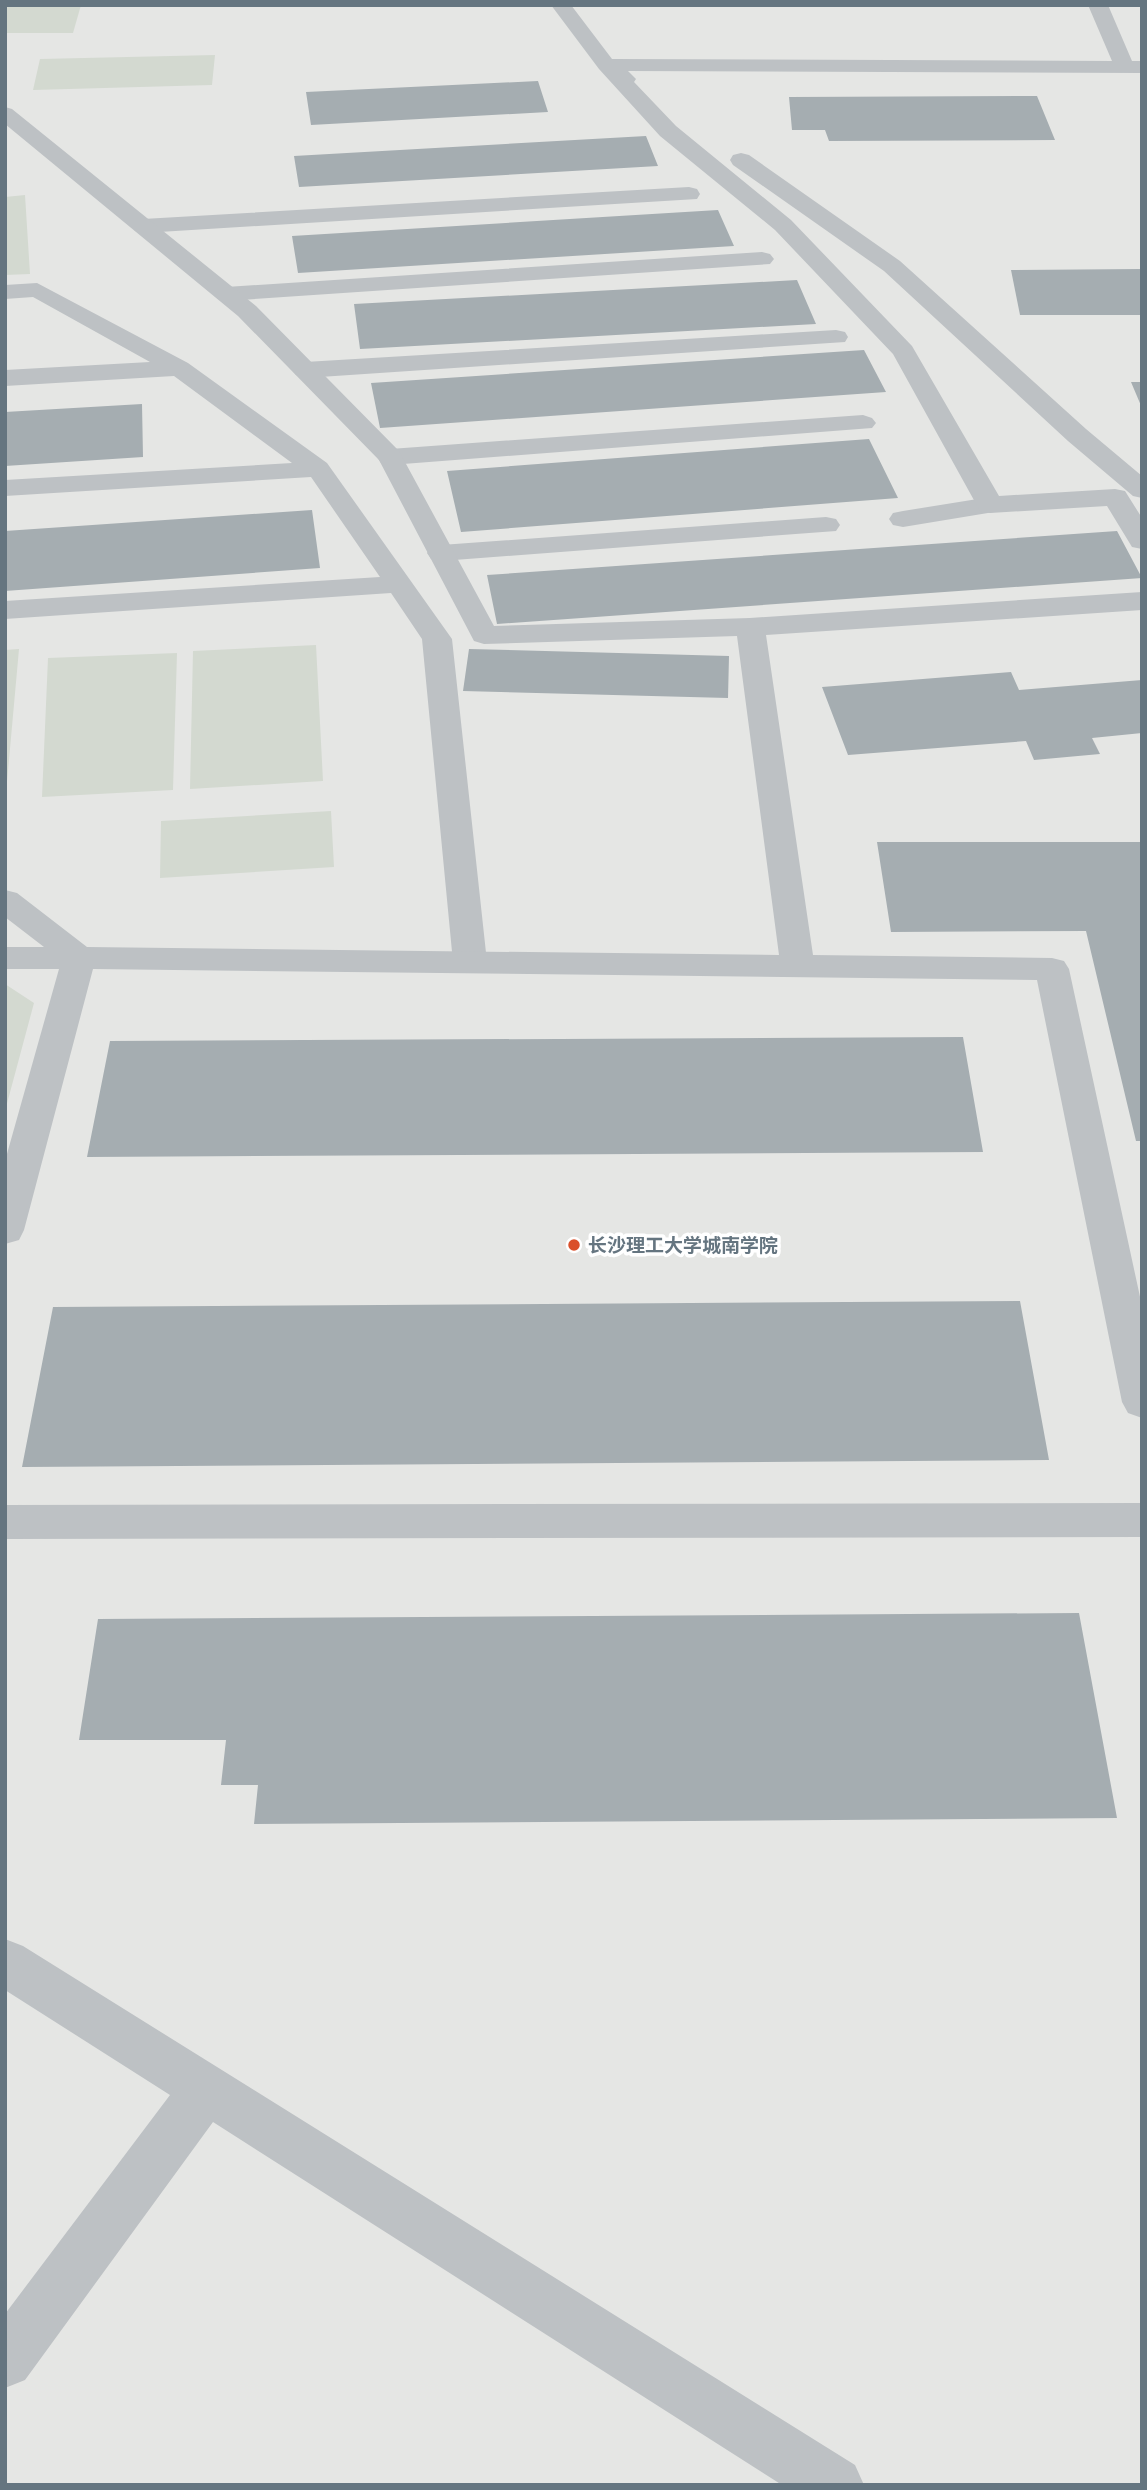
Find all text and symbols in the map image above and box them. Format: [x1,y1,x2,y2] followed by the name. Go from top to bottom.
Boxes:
[588,1232,778,1258] place label: 长沙理工大学城南学院
[566,1237,582,1253] marker: 长沙理工大学城南学院

